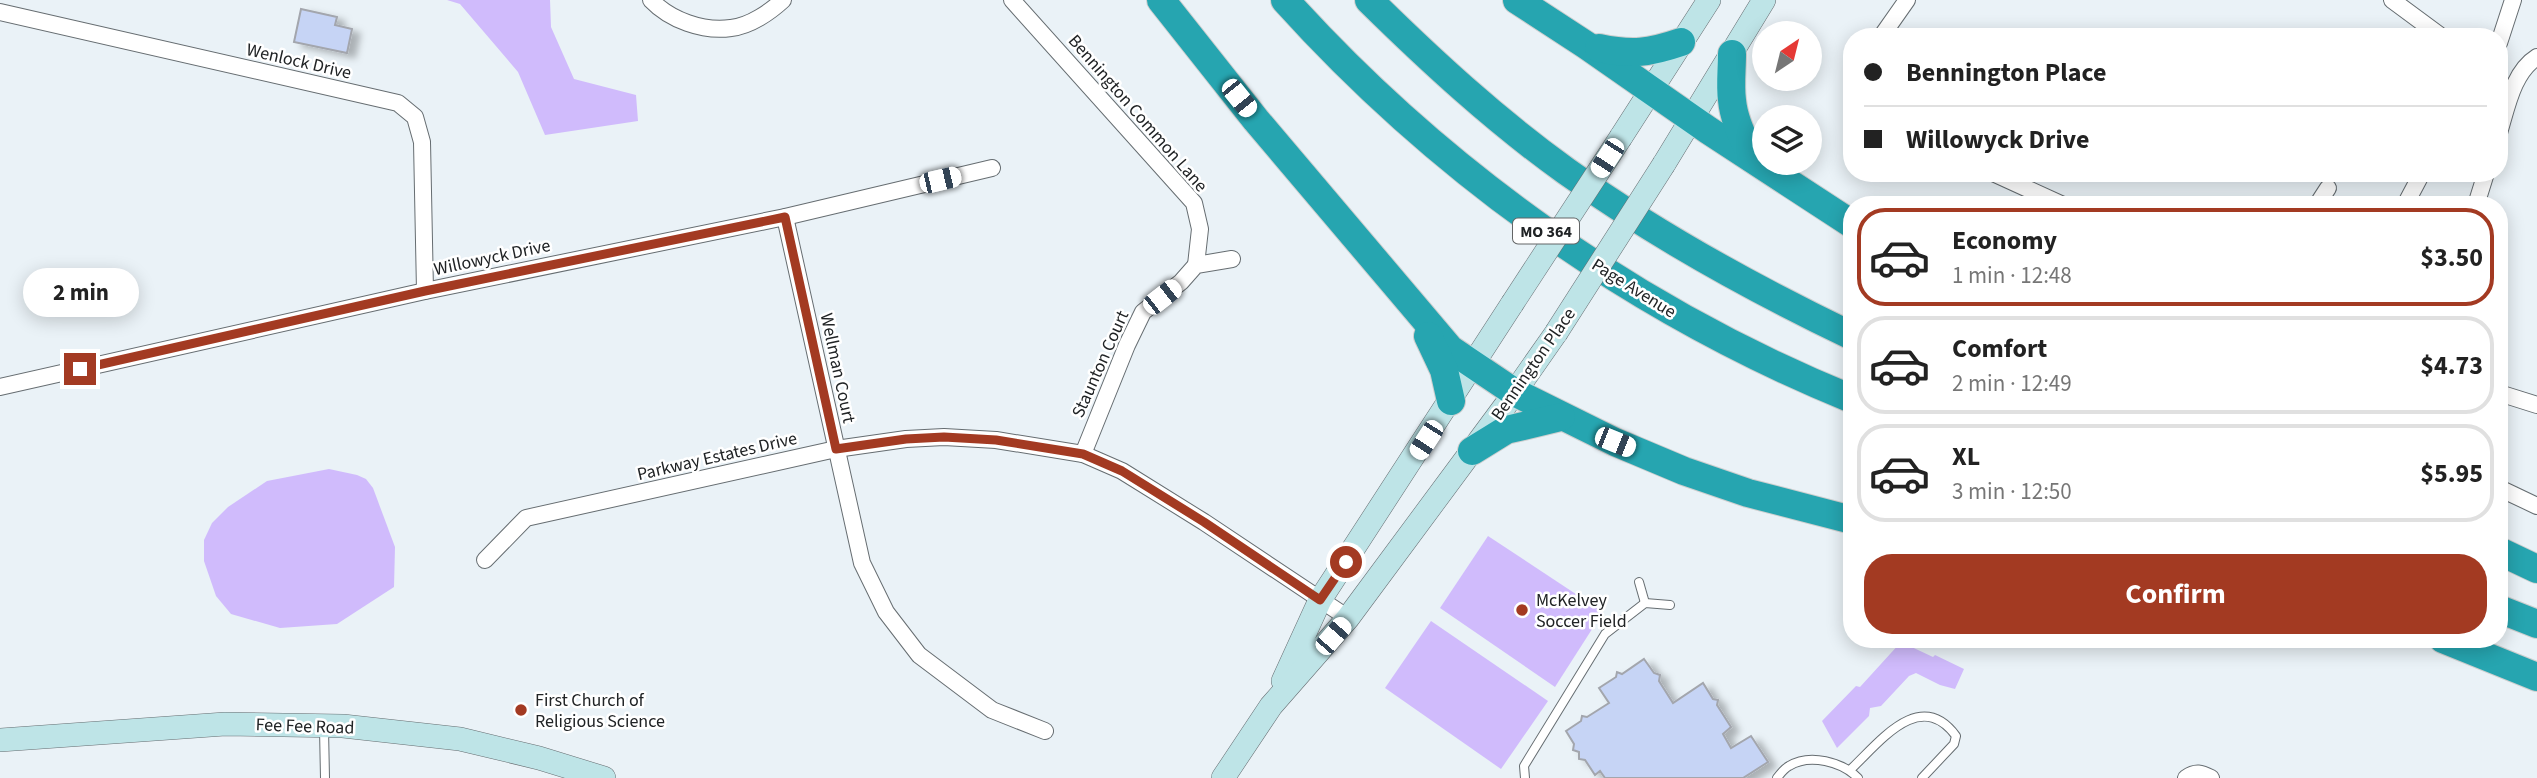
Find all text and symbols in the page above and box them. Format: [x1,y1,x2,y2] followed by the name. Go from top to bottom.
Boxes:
[1752,21,1822,91] north arrow
[1752,21,1822,175] map controls
[1062,29,1213,198] street label: Bennington Common Lane
[244,37,354,86] street label: Wenlock Drive
[1906,54,2106,91] text: Bennington Place
[1218,75,1261,121] car
[1752,105,1822,175] button: layers
[1906,121,2089,158] text: Willowyck Drive
[1587,135,1628,181] car
[918,165,963,195] car
[1513,218,1579,244] road number: MO 364
[1952,222,2057,259] text: Economy
[1868,226,1931,289] icon: car
[432,233,553,282] street label: Willowyck Drive
[2420,239,2483,276] text: $3.50
[1587,253,1681,324] street label: Page Avenue
[1952,259,2072,292] text: 1 min · 12:48
[22,268,138,316] callout: 2 min
[53,276,109,309] text: 2 min
[1139,276,1186,318] car
[1485,303,1582,426] street label: Bennington Place
[1066,307,1135,422] street label: Staunton Court
[814,311,861,425] street label: Wellman Court
[1952,330,2047,367] text: Comfort
[1868,334,1931,397] icon: car
[2420,347,2483,384] text: $4.73
[64,353,96,385] route end
[1952,367,2072,400] text: 2 min · 12:49
[1406,417,1447,463] car
[1592,424,1639,460] car
[635,426,800,487] street label: Parkway Estates Drive
[1952,438,1980,475] text: XL
[1868,442,1931,505] icon: car
[2420,455,2483,492] text: $5.95
[1952,475,2072,508] text: 3 min · 12:50
[1330,546,1362,578] route start
[1864,554,2487,634] button: Confirm
[1536,588,1627,634] place label: McKelvey Soccer Field
[1514,602,1530,618] marker: McKelvey Soccer Field
[1312,613,1355,659] car
[535,688,665,734] place label: First Church of Religious Science
[513,702,529,718] marker: First Church of Religious Science
[255,712,355,741] street label: Fee Fee Road

